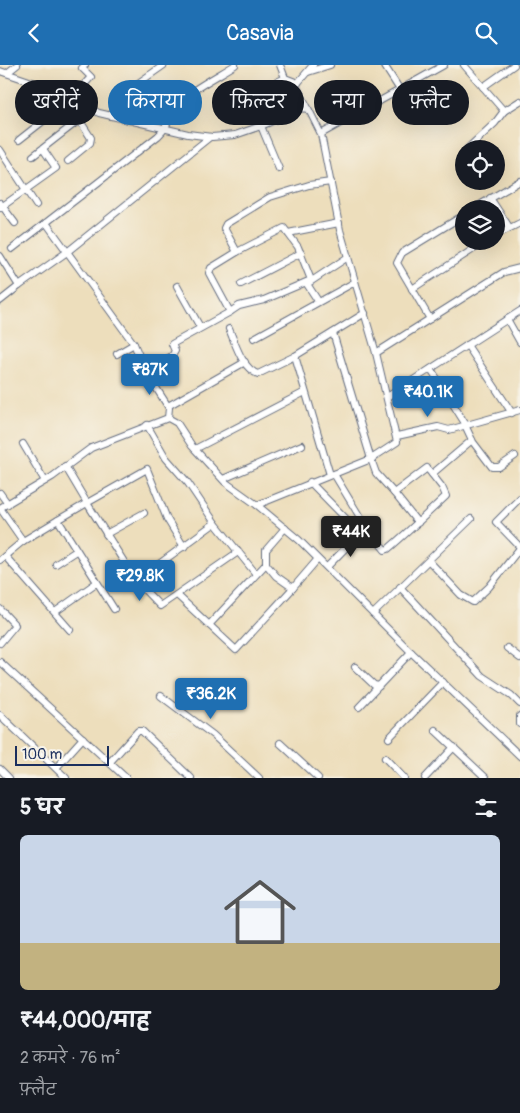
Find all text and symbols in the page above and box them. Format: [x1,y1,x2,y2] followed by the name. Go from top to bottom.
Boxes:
[20,19,48,47] icon: back
[226,19,294,47] text: Casavia
[472,19,500,47] icon: search
[15,80,98,125] chip: खरीदें
[108,80,202,125] chip: किराया
[212,80,304,125] chip: फ़िल्टर
[314,80,382,125] chip: नया
[392,80,469,125] chip: फ़्लैट
[455,140,505,250] map controls
[455,140,505,190] button: locate
[455,200,505,250] button: layers
[120,353,180,396] pin: ₹87K
[132,360,168,380] text: ₹87K
[387,375,469,418] pin: ₹40.1K
[403,382,453,402] text: ₹40.1K
[321,515,381,558] pin: ₹44K
[332,522,370,542] text: ₹44K
[99,559,181,602] pin: ₹29.8K
[116,566,164,586] text: ₹29.8K
[170,677,252,720] pin: ₹36.2K
[186,684,236,704] text: ₹36.2K
[15,743,109,766] scale bar
[22,746,62,763] text: 100 m
[20,794,64,821] text: 5 घर
[472,794,500,822] icon: filters
[215,867,305,957] icon: home
[20,1007,150,1034] text: ₹44,000/माह
[20,1048,120,1068] text: 2 कमरे · 76 m²
[20,1080,56,1100] text: फ़्लैट

